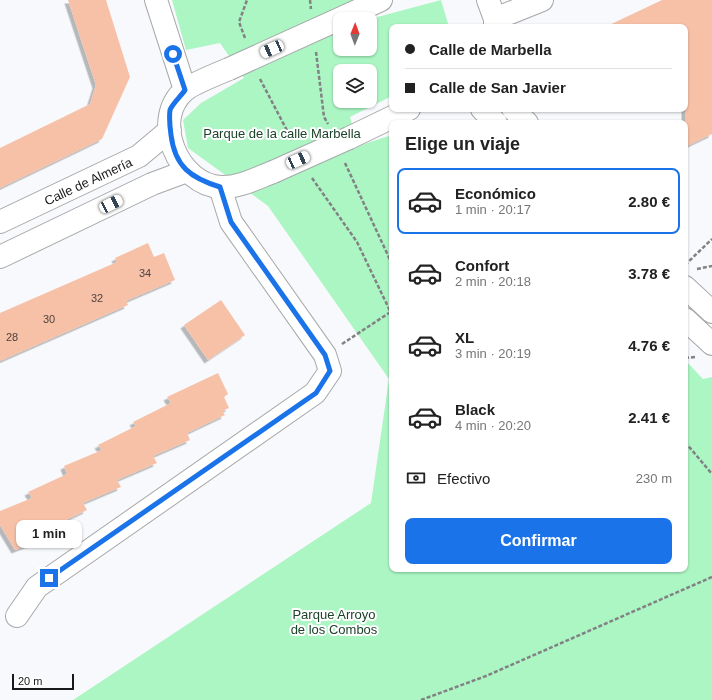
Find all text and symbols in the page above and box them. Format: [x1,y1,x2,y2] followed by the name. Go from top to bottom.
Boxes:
[333,12,377,56] north arrow
[333,12,377,108] map controls
[259,39,285,59] car
[429,41,552,58] text: Calle de Marbella
[164,45,182,63] route start
[333,64,377,108] button: layers
[429,79,566,96] text: Calle de San Javier
[203,126,362,141] park label: Parque de la calle Marbella
[405,134,520,154] text: Elige un viaje
[285,150,311,170] car
[42,154,135,208] street label: Calle de Almería
[407,183,443,219] icon: car
[455,185,536,202] text: Económico
[98,193,124,215] car
[628,193,670,210] text: 2.80 €
[455,202,531,217] text: 1 min · 20:17
[407,255,443,291] icon: car
[455,257,509,274] text: Confort
[628,265,670,282] text: 3.78 €
[139,267,151,279] house number: 34
[455,274,531,289] text: 2 min · 20:18
[91,292,103,304] house number: 32
[43,313,55,325] house number: 30
[407,327,443,363] icon: car
[455,329,474,346] text: XL
[6,331,18,343] house number: 28
[628,337,670,354] text: 4.76 €
[455,346,531,361] text: 3 min · 20:19
[407,399,443,435] icon: car
[455,401,495,418] text: Black
[628,409,670,426] text: 2.41 €
[455,418,531,433] text: 4 min · 20:20
[405,467,427,489] icon: cash
[437,470,490,487] text: Efectivo
[636,471,672,486] text: 230 m
[405,518,672,564] button: Confirmar
[16,520,82,548] callout: 1 min
[32,526,66,541] text: 1 min
[40,569,58,587] route end
[291,607,378,637] park label: Parque Arroyo de los Combos
[12,672,74,691] scale bar
[18,675,42,687] text: 20 m

